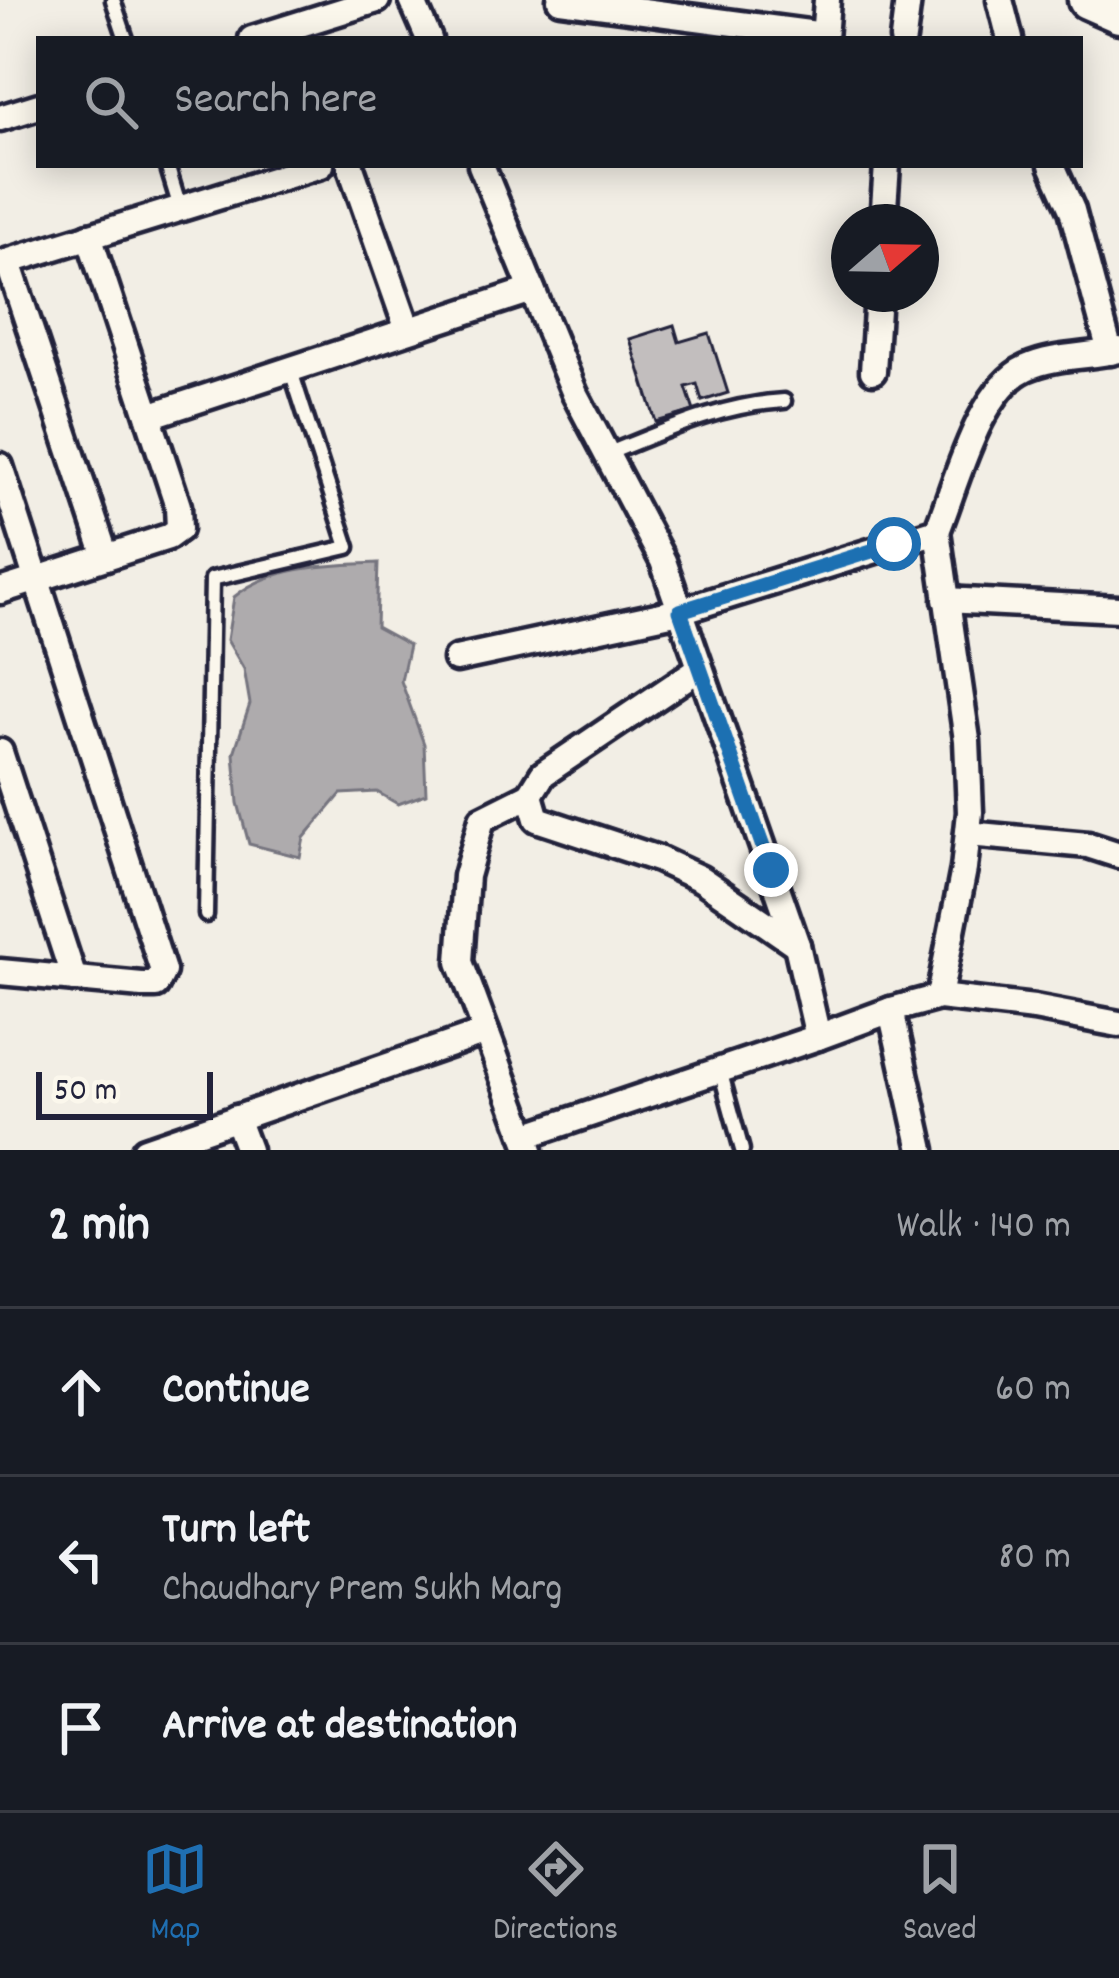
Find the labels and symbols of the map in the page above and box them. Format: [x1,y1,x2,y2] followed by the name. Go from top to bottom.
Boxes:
[831,204,939,312] north arrow
[867,517,921,571] route start
[744,843,798,897] route end
[36,1066,213,1119] scale bar

